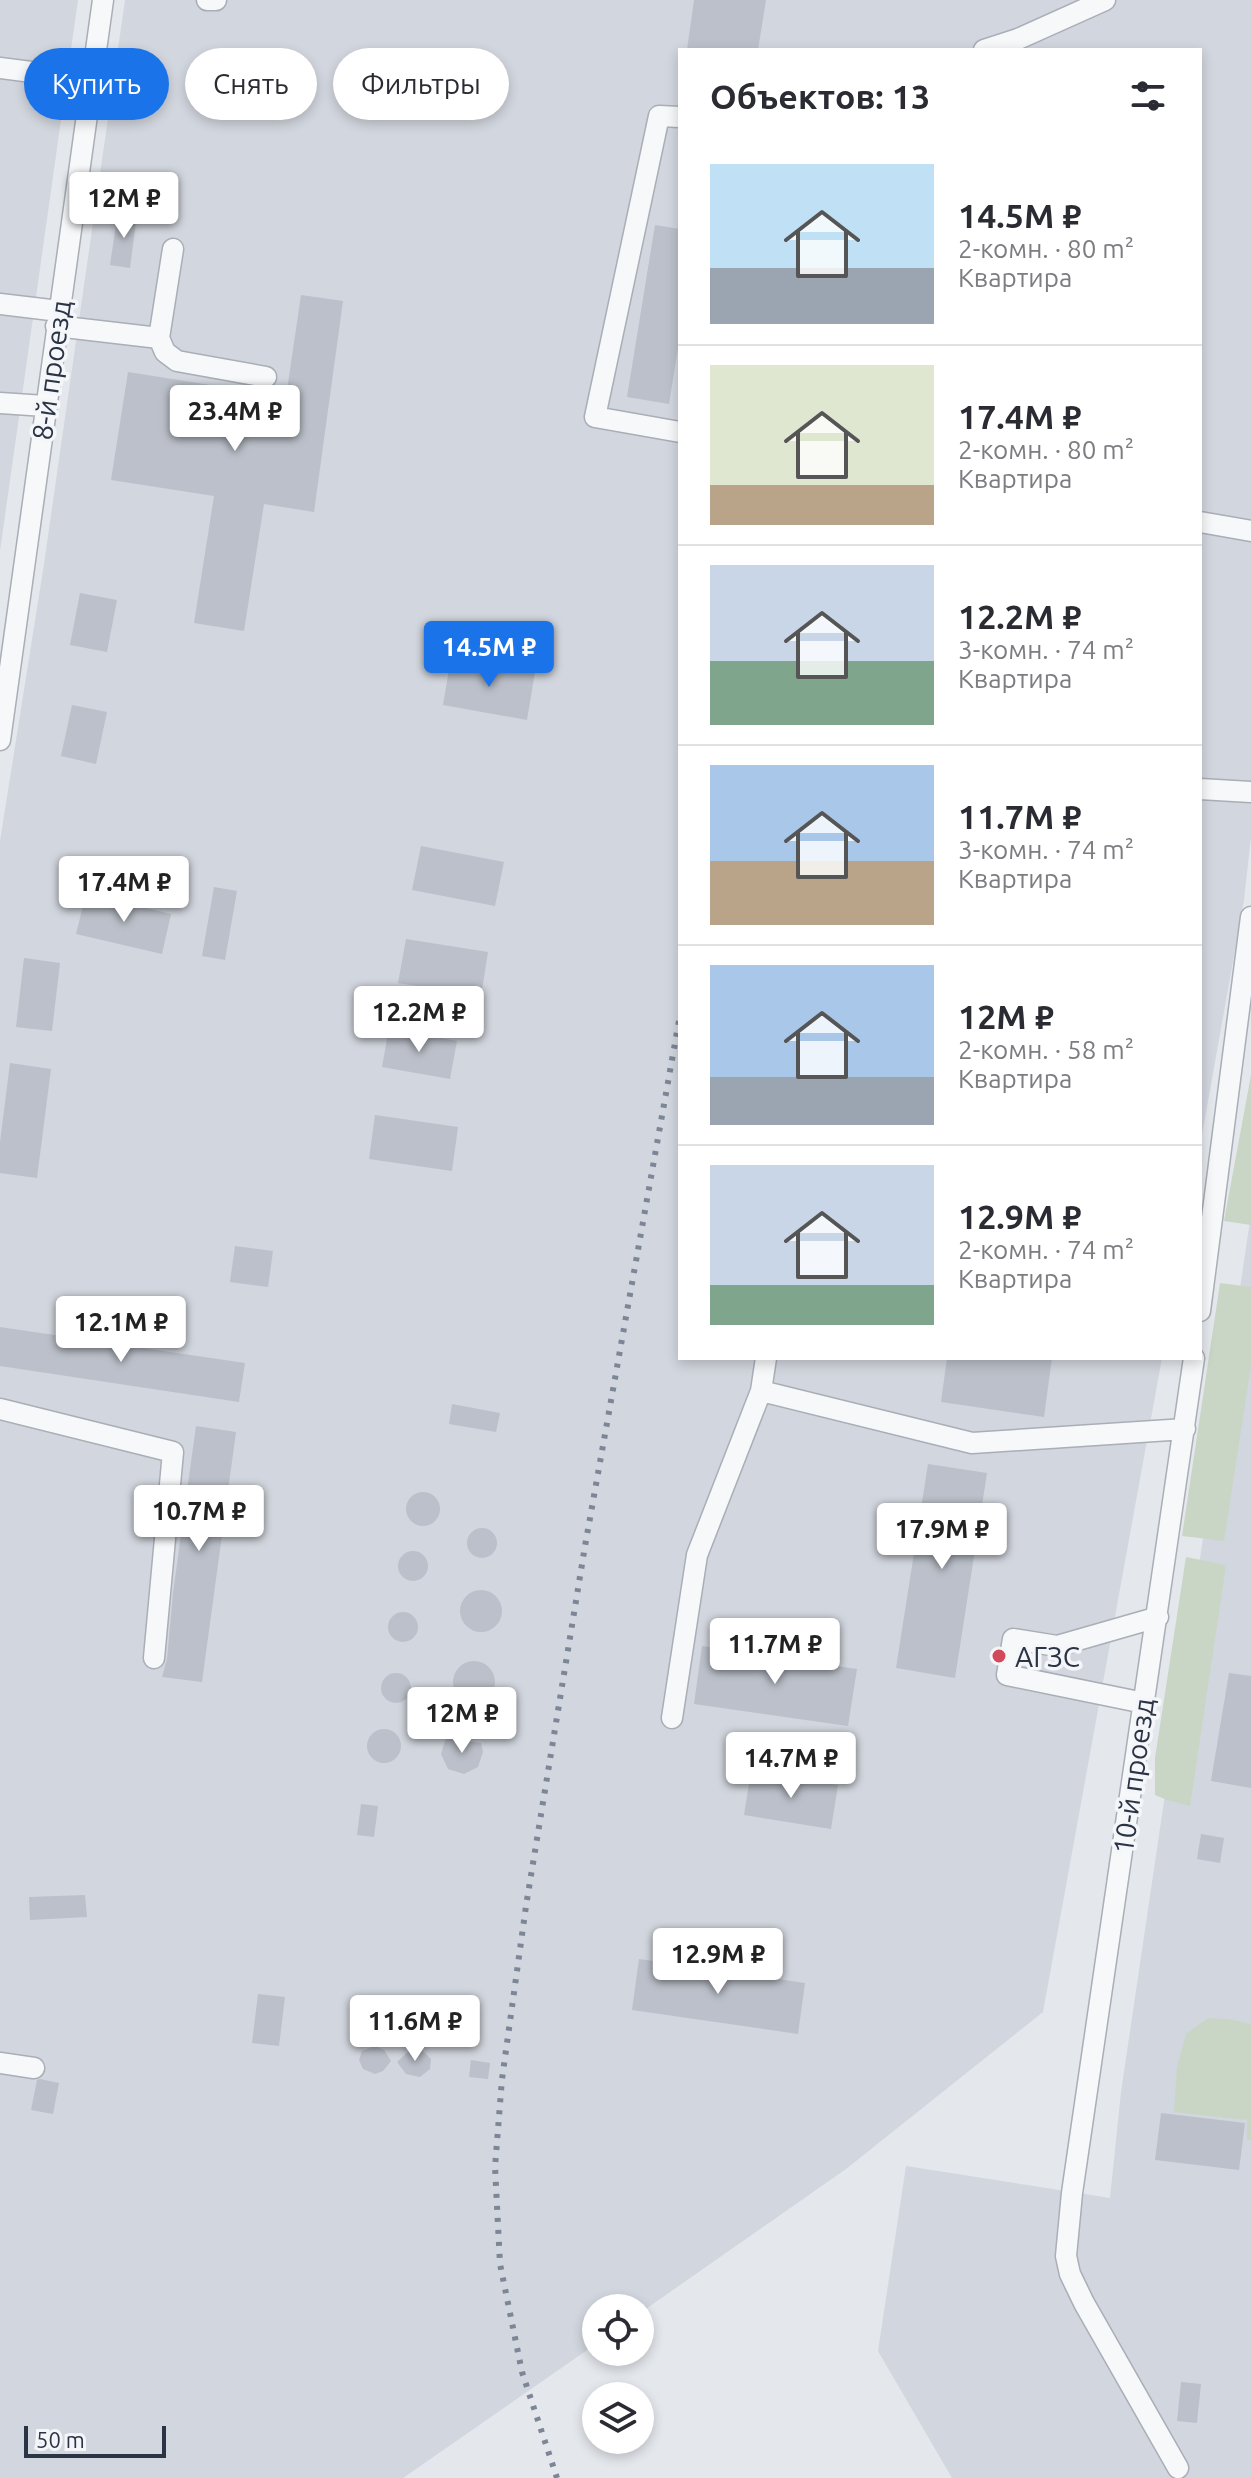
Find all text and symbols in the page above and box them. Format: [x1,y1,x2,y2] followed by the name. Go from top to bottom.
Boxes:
[24,48,169,120] chip: Купить
[185,48,317,120] chip: Снять
[333,48,509,120] chip: Фильтры
[1126,74,1170,118] icon: filters
[710,77,930,115] text: Объектов: 13
[68,172,180,240] pin: 12M ₽
[87,183,161,212] text: 12M ₽
[774,196,870,292] icon: home
[958,196,1081,234] text: 14.5M ₽
[958,234,1134,263] text: 2-комн. · 80 m²
[958,263,1072,292] text: Квартира
[26,298,76,442] street label: 8-й проезд
[161,385,309,453] pin: 23.4M ₽
[188,396,282,425] text: 23.4M ₽
[774,397,870,493] icon: home
[958,397,1081,435] text: 17.4M ₽
[958,435,1134,464] text: 2-комн. · 80 m²
[958,464,1072,493] text: Квартира
[774,597,870,693] icon: home
[958,597,1081,635] text: 12.2M ₽
[415,621,563,689] pin: 14.5M ₽
[442,632,536,661] text: 14.5M ₽
[958,635,1134,664] text: 3-комн. · 74 m²
[958,664,1072,693] text: Квартира
[774,797,870,893] icon: home
[958,797,1081,835] text: 11.7M ₽
[958,835,1134,864] text: 3-комн. · 74 m²
[50,856,198,924] pin: 17.4M ₽
[958,864,1072,893] text: Квартира
[77,867,171,896] text: 17.4M ₽
[345,986,493,1054] pin: 12.2M ₽
[372,997,466,1026] text: 12.2M ₽
[774,997,870,1093] icon: home
[958,997,1054,1035] text: 12M ₽
[958,1035,1134,1064] text: 2-комн. · 58 m²
[958,1064,1072,1093] text: Квартира
[774,1197,870,1293] icon: home
[958,1197,1081,1235] text: 12.9M ₽
[958,1235,1134,1264] text: 2-комн. · 74 m²
[958,1264,1072,1293] text: Квартира
[47,1296,195,1364] pin: 12.1M ₽
[74,1307,168,1336] text: 12.1M ₽
[125,1485,273,1553] pin: 10.7M ₽
[152,1496,246,1525] text: 10.7M ₽
[868,1503,1016,1571] pin: 17.9M ₽
[895,1514,989,1543] text: 17.9M ₽
[701,1618,849,1686] pin: 11.7M ₽
[728,1629,822,1658] text: 11.7M ₽
[1015,1641,1080,1672] place label: АГЗС
[990,1647,1008,1665] marker: АГЗС
[406,1687,518,1755] pin: 12M ₽
[1107,1696,1159,1856] street label: 10-й проезд
[425,1698,499,1727] text: 12M ₽
[717,1732,865,1800] pin: 14.7M ₽
[744,1743,838,1772] text: 14.7M ₽
[644,1928,792,1996] pin: 12.9M ₽
[671,1939,765,1968] text: 12.9M ₽
[341,1995,489,2063] pin: 11.6M ₽
[368,2006,462,2035] text: 11.6M ₽
[582,2294,654,2454] map controls
[582,2294,654,2366] button: locate
[582,2382,654,2454] button: layers
[24,2422,166,2458] scale bar
[36,2427,85,2452] text: 50 m

